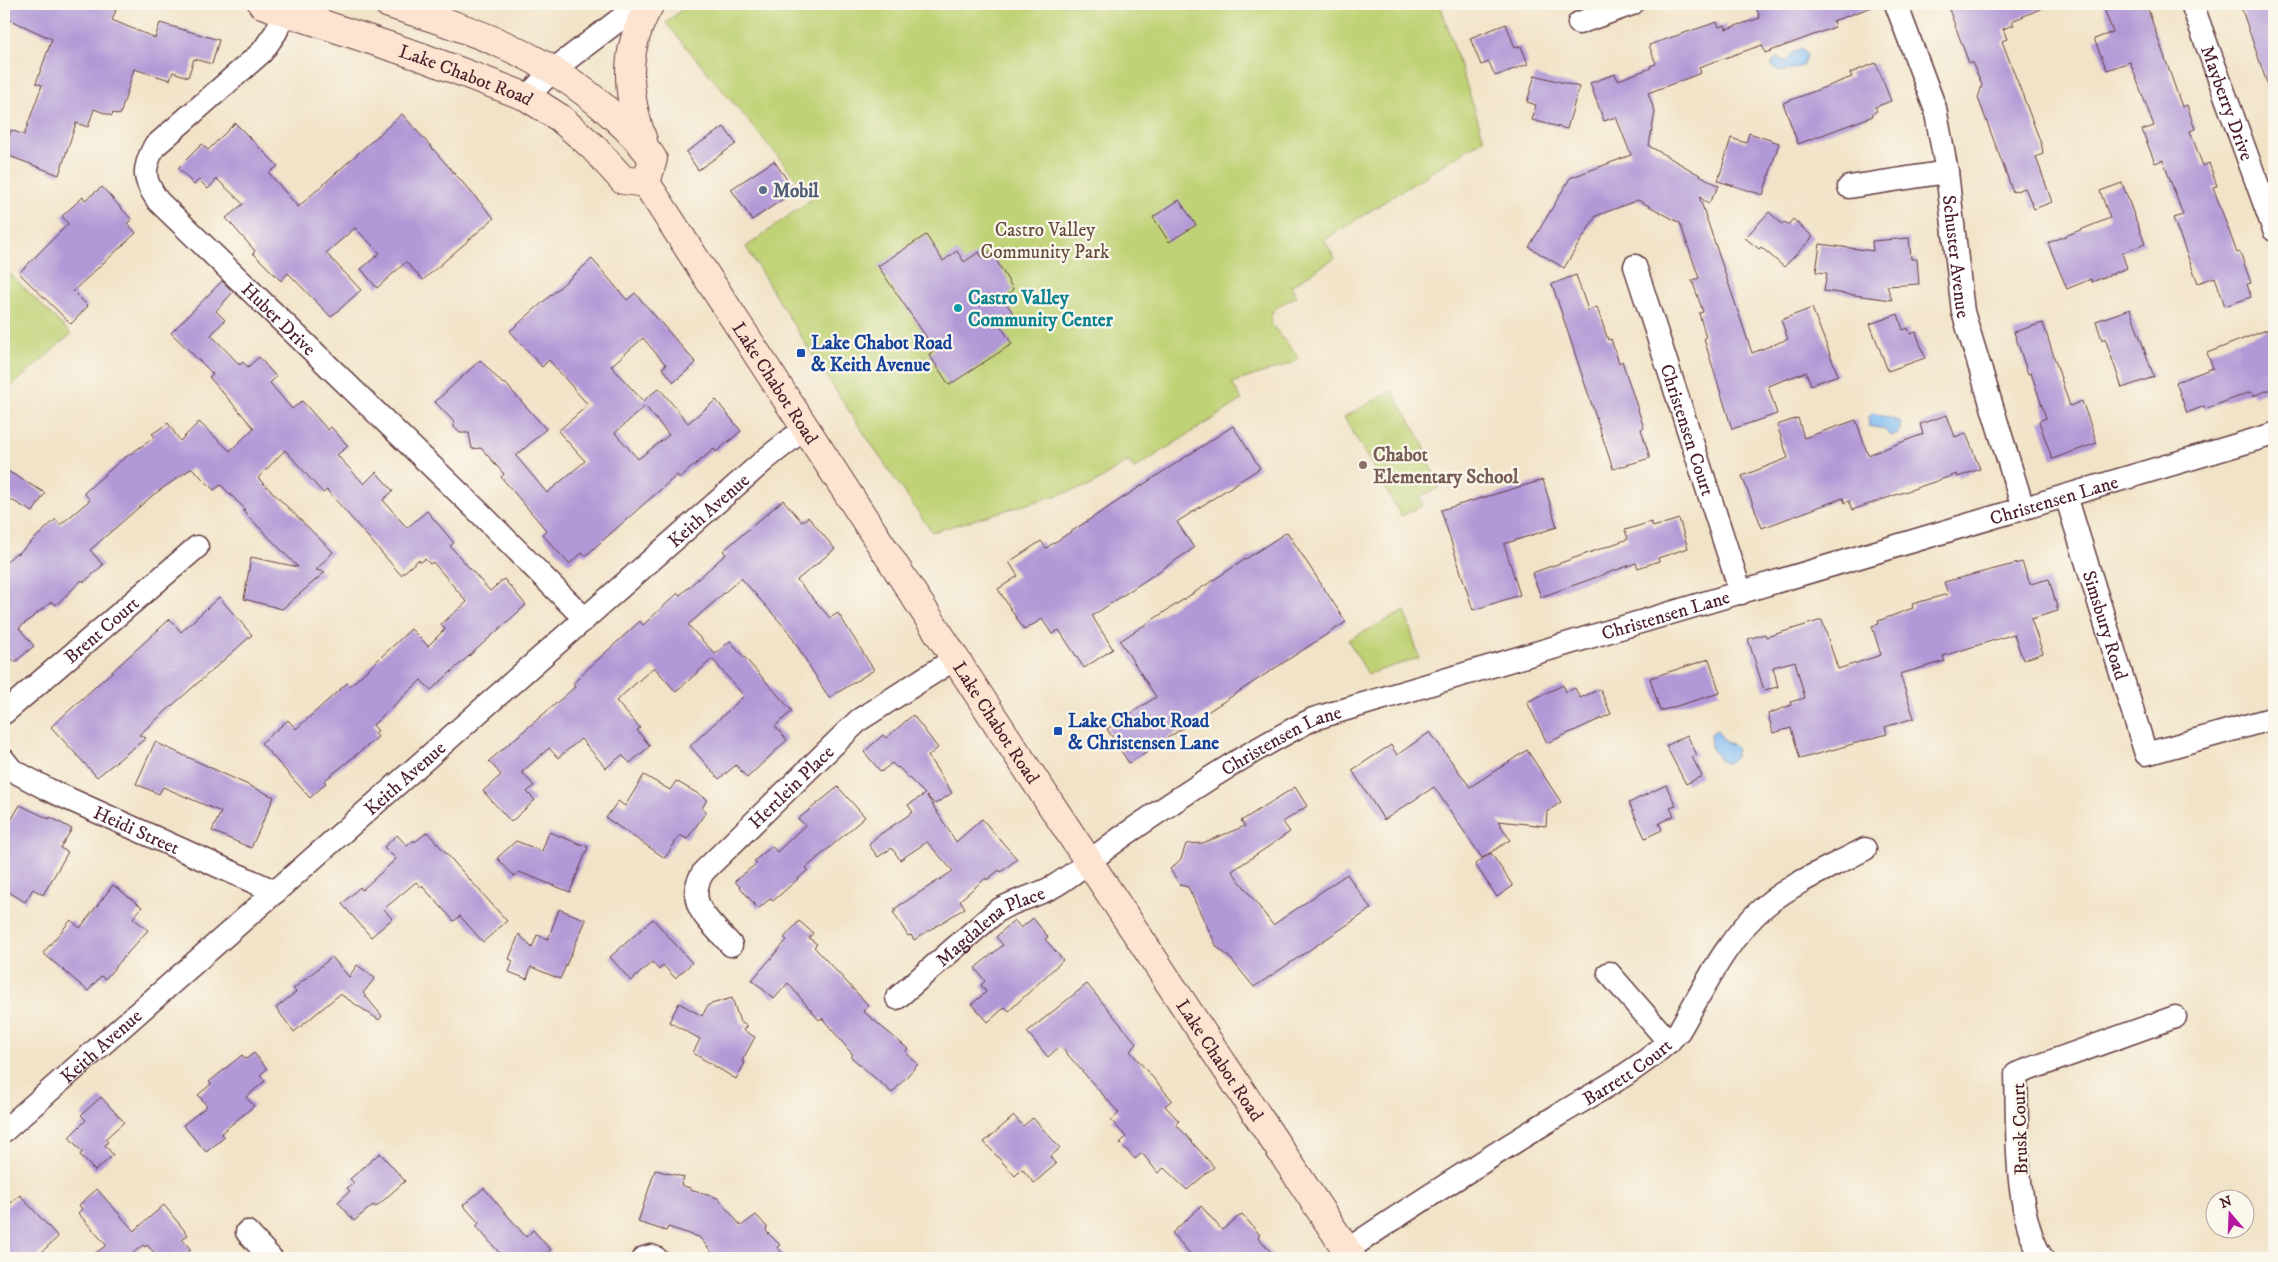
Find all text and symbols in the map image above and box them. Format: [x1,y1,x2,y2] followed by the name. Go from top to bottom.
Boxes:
[396,40,538,111] street label: Lake Chabot Road
[2195,43,2258,164] street label: Mayberry Drive
[773,180,819,203] place label: Mobil
[757,184,769,196] marker: Mobil
[1937,194,1974,321] street label: Schuster Avenue
[981,219,1110,264] park label: Castro Valley Community Park
[236,278,320,361] street label: Huber Drive
[968,287,1114,332] place label: Castro Valley Community Center
[952,302,964,314] marker: Castro Valley Community Center
[726,318,823,450] street label: Lake Chabot Road
[811,332,953,377] place label: Lake Chabot Road & Keith Avenue
[795,347,807,359] marker: Lake Chabot Road & Keith Avenue
[1654,361,1719,499] street label: Christensen Court
[1373,444,1519,489] place label: Chabot Elementary School
[1357,459,1369,471] marker: Chabot Elementary School
[664,469,755,553] street label: Keith Avenue
[1987,471,2121,531] street label: Christensen Lane
[2077,568,2132,683] street label: Simsbury Road
[1599,586,1733,646] street label: Christensen Lane
[60,592,144,669] street label: Brent Court
[947,658,1044,789] street label: Lake Chabot Road
[1217,701,1344,781] street label: Christensen Lane
[1068,710,1219,755] place label: Lake Chabot Road & Christensen Lane
[1052,725,1064,737] marker: Lake Chabot Road & Christensen Lane
[360,737,451,821] street label: Keith Avenue
[744,741,839,834] street label: Hertlein Place
[89,801,183,860] street label: Heidi Street
[932,882,1049,972] street label: Magdalena Place
[1170,995,1268,1126] street label: Lake Chabot Road
[56,1005,147,1089] street label: Keith Avenue
[1579,1034,1677,1111] street label: Barrett Court
[2007,1082,2034,1175] street label: Brusk Court
[2206,1190,2256,1240] north arrow
[2218,1192,2235,1213] text: N

